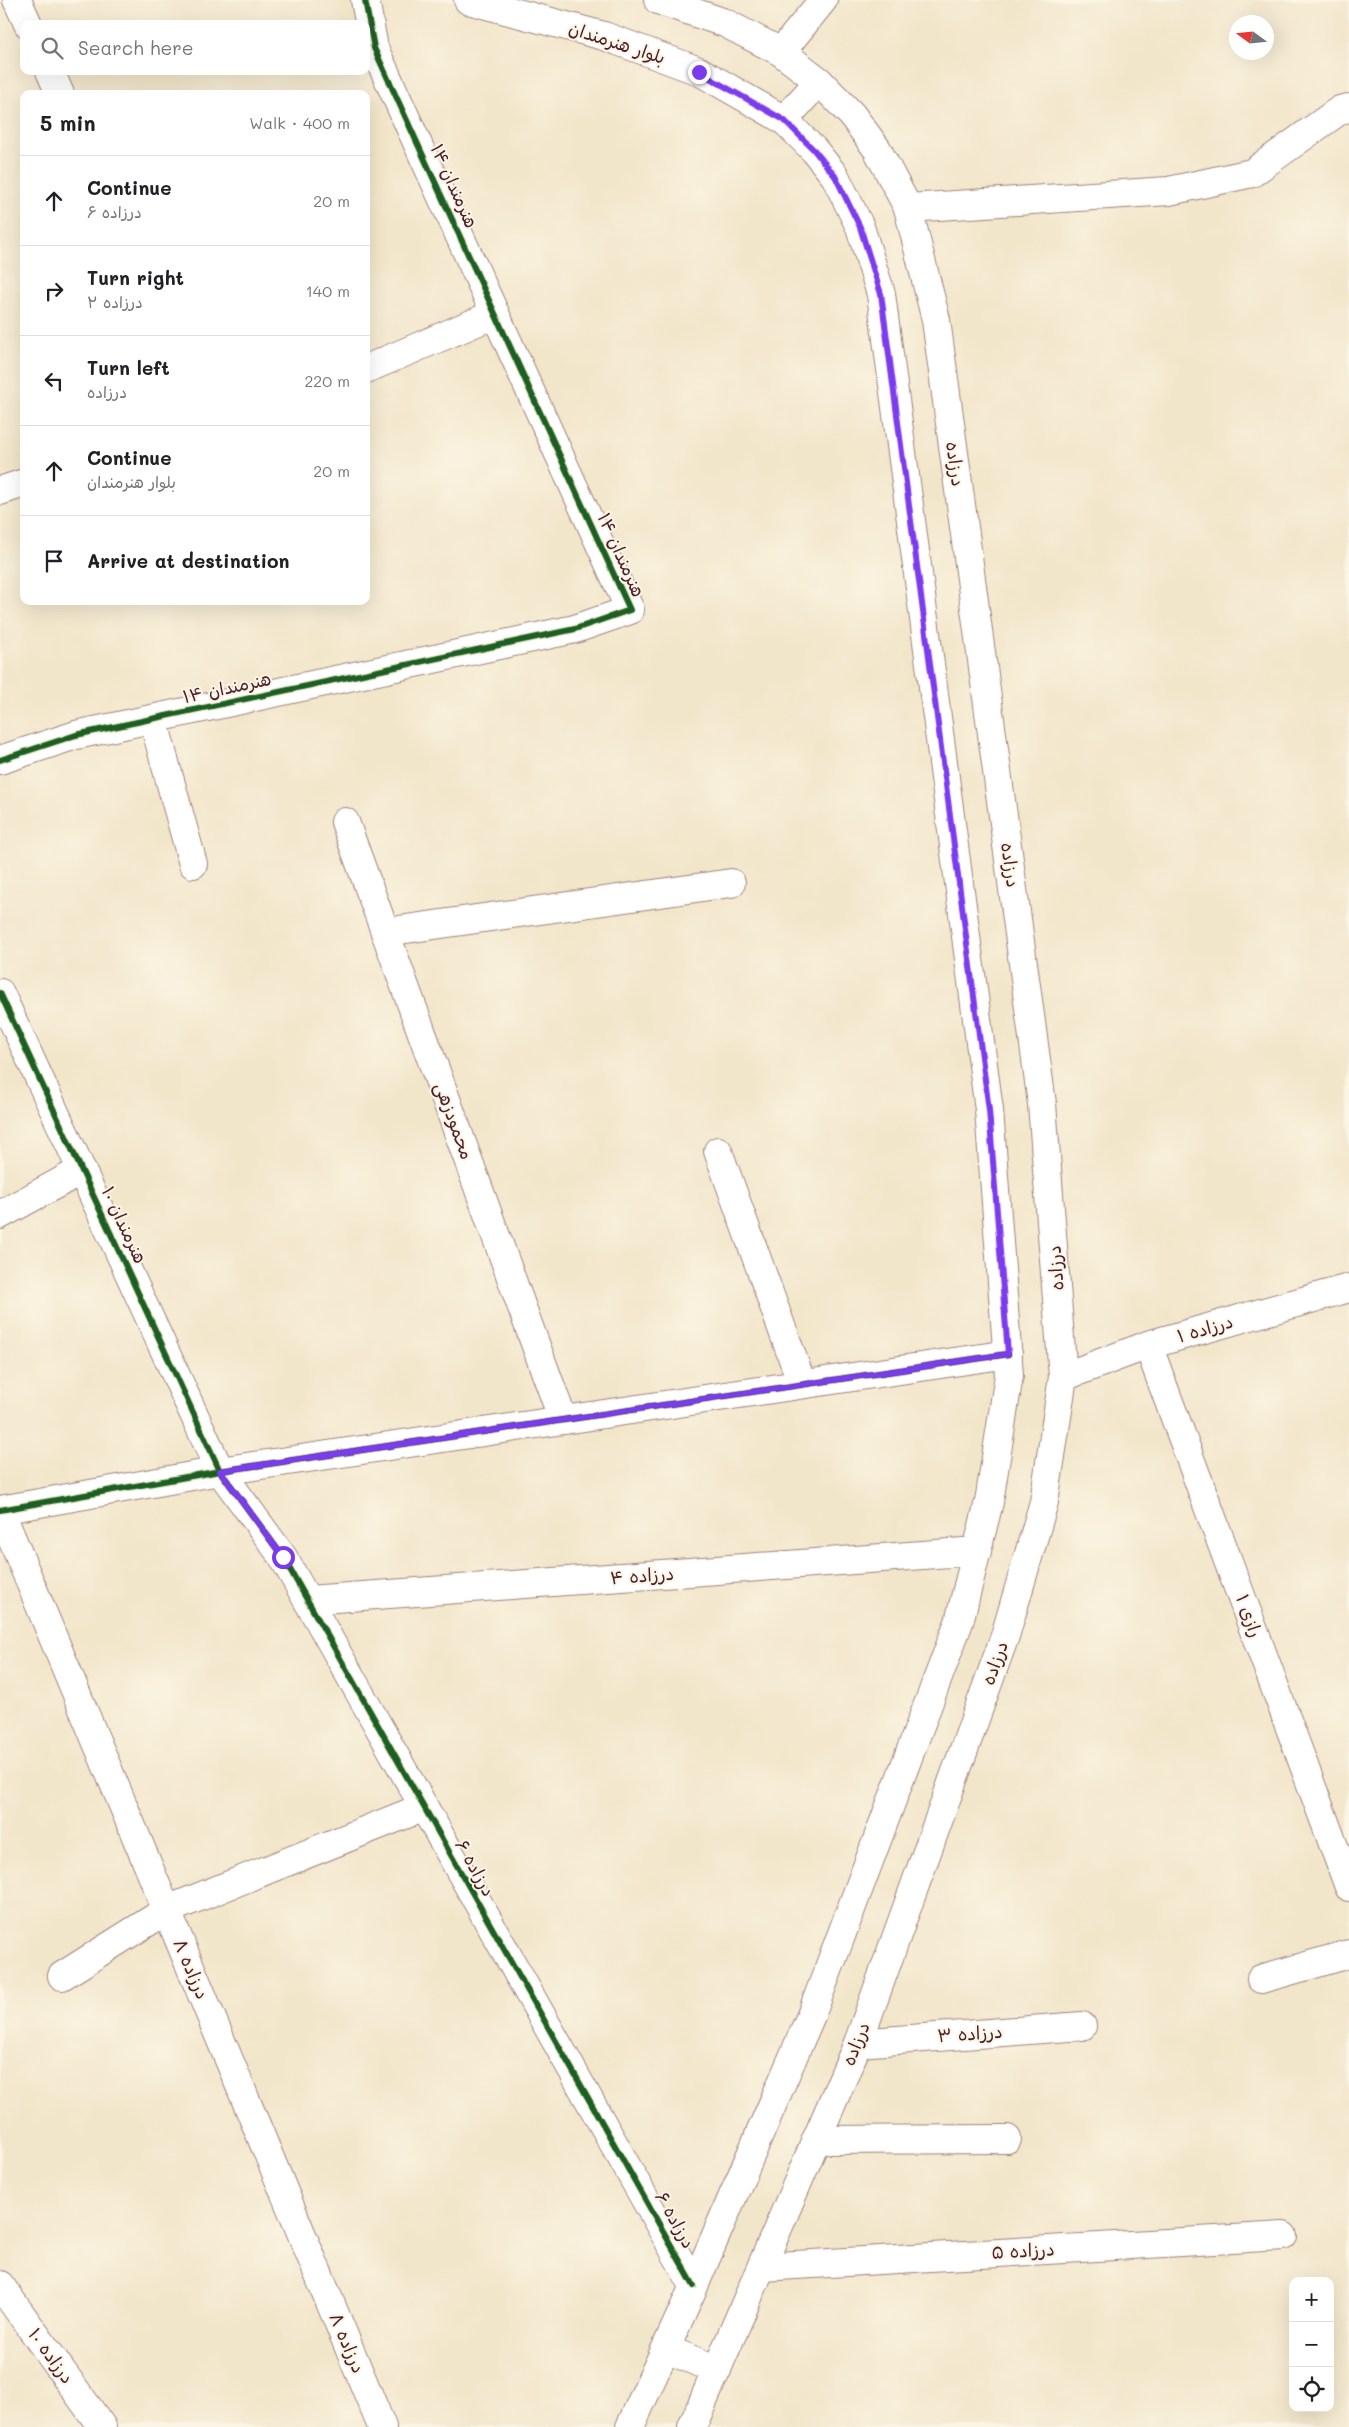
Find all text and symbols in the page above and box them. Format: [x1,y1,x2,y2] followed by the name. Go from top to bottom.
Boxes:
[566,15,669,69] street label: بلوار هنرمندان
[1229,15,1274,60] north arrow
[20,20,370,75] search box
[38,34,66,62] icon: search
[78,35,194,60] text: Search here
[688,61,711,84] route end
[40,109,96,136] text: 5 min
[249,112,350,133] text: Walk · 400 m
[426,140,484,231] street label: هنرمندان ۱۴
[87,175,172,200] text: Continue
[40,187,68,215] icon: ahead
[313,190,350,211] text: 20 m
[87,201,142,222] text: درزاده ۶
[87,265,184,290] text: Turn right
[40,277,68,305] icon: right
[306,280,350,301] text: 140 m
[87,291,143,312] text: درزاده ۲
[87,355,170,380] text: Turn left
[40,367,68,395] icon: left
[304,370,350,391] text: 220 m
[87,381,127,402] text: درزاده
[941,440,971,488] street label: درزاده
[87,445,172,470] text: Continue
[40,457,68,485] icon: ahead
[313,460,350,481] text: 20 m
[87,471,176,492] text: بلوار هنرمندان
[593,509,651,600] street label: هنرمندان ۱۴
[40,547,68,575] icon: arrive
[87,548,290,573] text: Arrive at destination
[180,666,273,708] street label: هنرمندان ۱۴
[996,841,1026,889] street label: درزاده
[430,1079,480,1163] street label: محمودزهی
[97,1182,153,1267] street label: هنرمندان ۱۰
[1041,1245,1069,1291] street label: درزاده
[1174,1309,1236,1347] street label: درزاده ۱
[272,1546,295,1569] route start
[609,1561,675,1589] street label: درزاده ۴
[1231,1591,1269,1640] street label: رازی ۱
[975,1637,1013,1688] street label: درزاده
[450,1835,501,1900] street label: درزاده ۶
[169,1935,215,2002] street label: درزاده ۸
[836,2018,875,2069] street label: درزاده
[936,2019,1003,2047] street label: درزاده ۳
[650,2187,701,2252] street label: درزاده ۶
[991,2236,1055,2264] street label: درزاده ۵
[1289,2277,1334,2412] map controls
[1289,2277,1334,2322] button: +
[325,2309,371,2376] street label: درزاده ۸
[1289,2322,1334,2367] button: −
[24,2323,80,2388] street label: درزاده ۱۰
[1289,2367,1334,2412] button: locate

